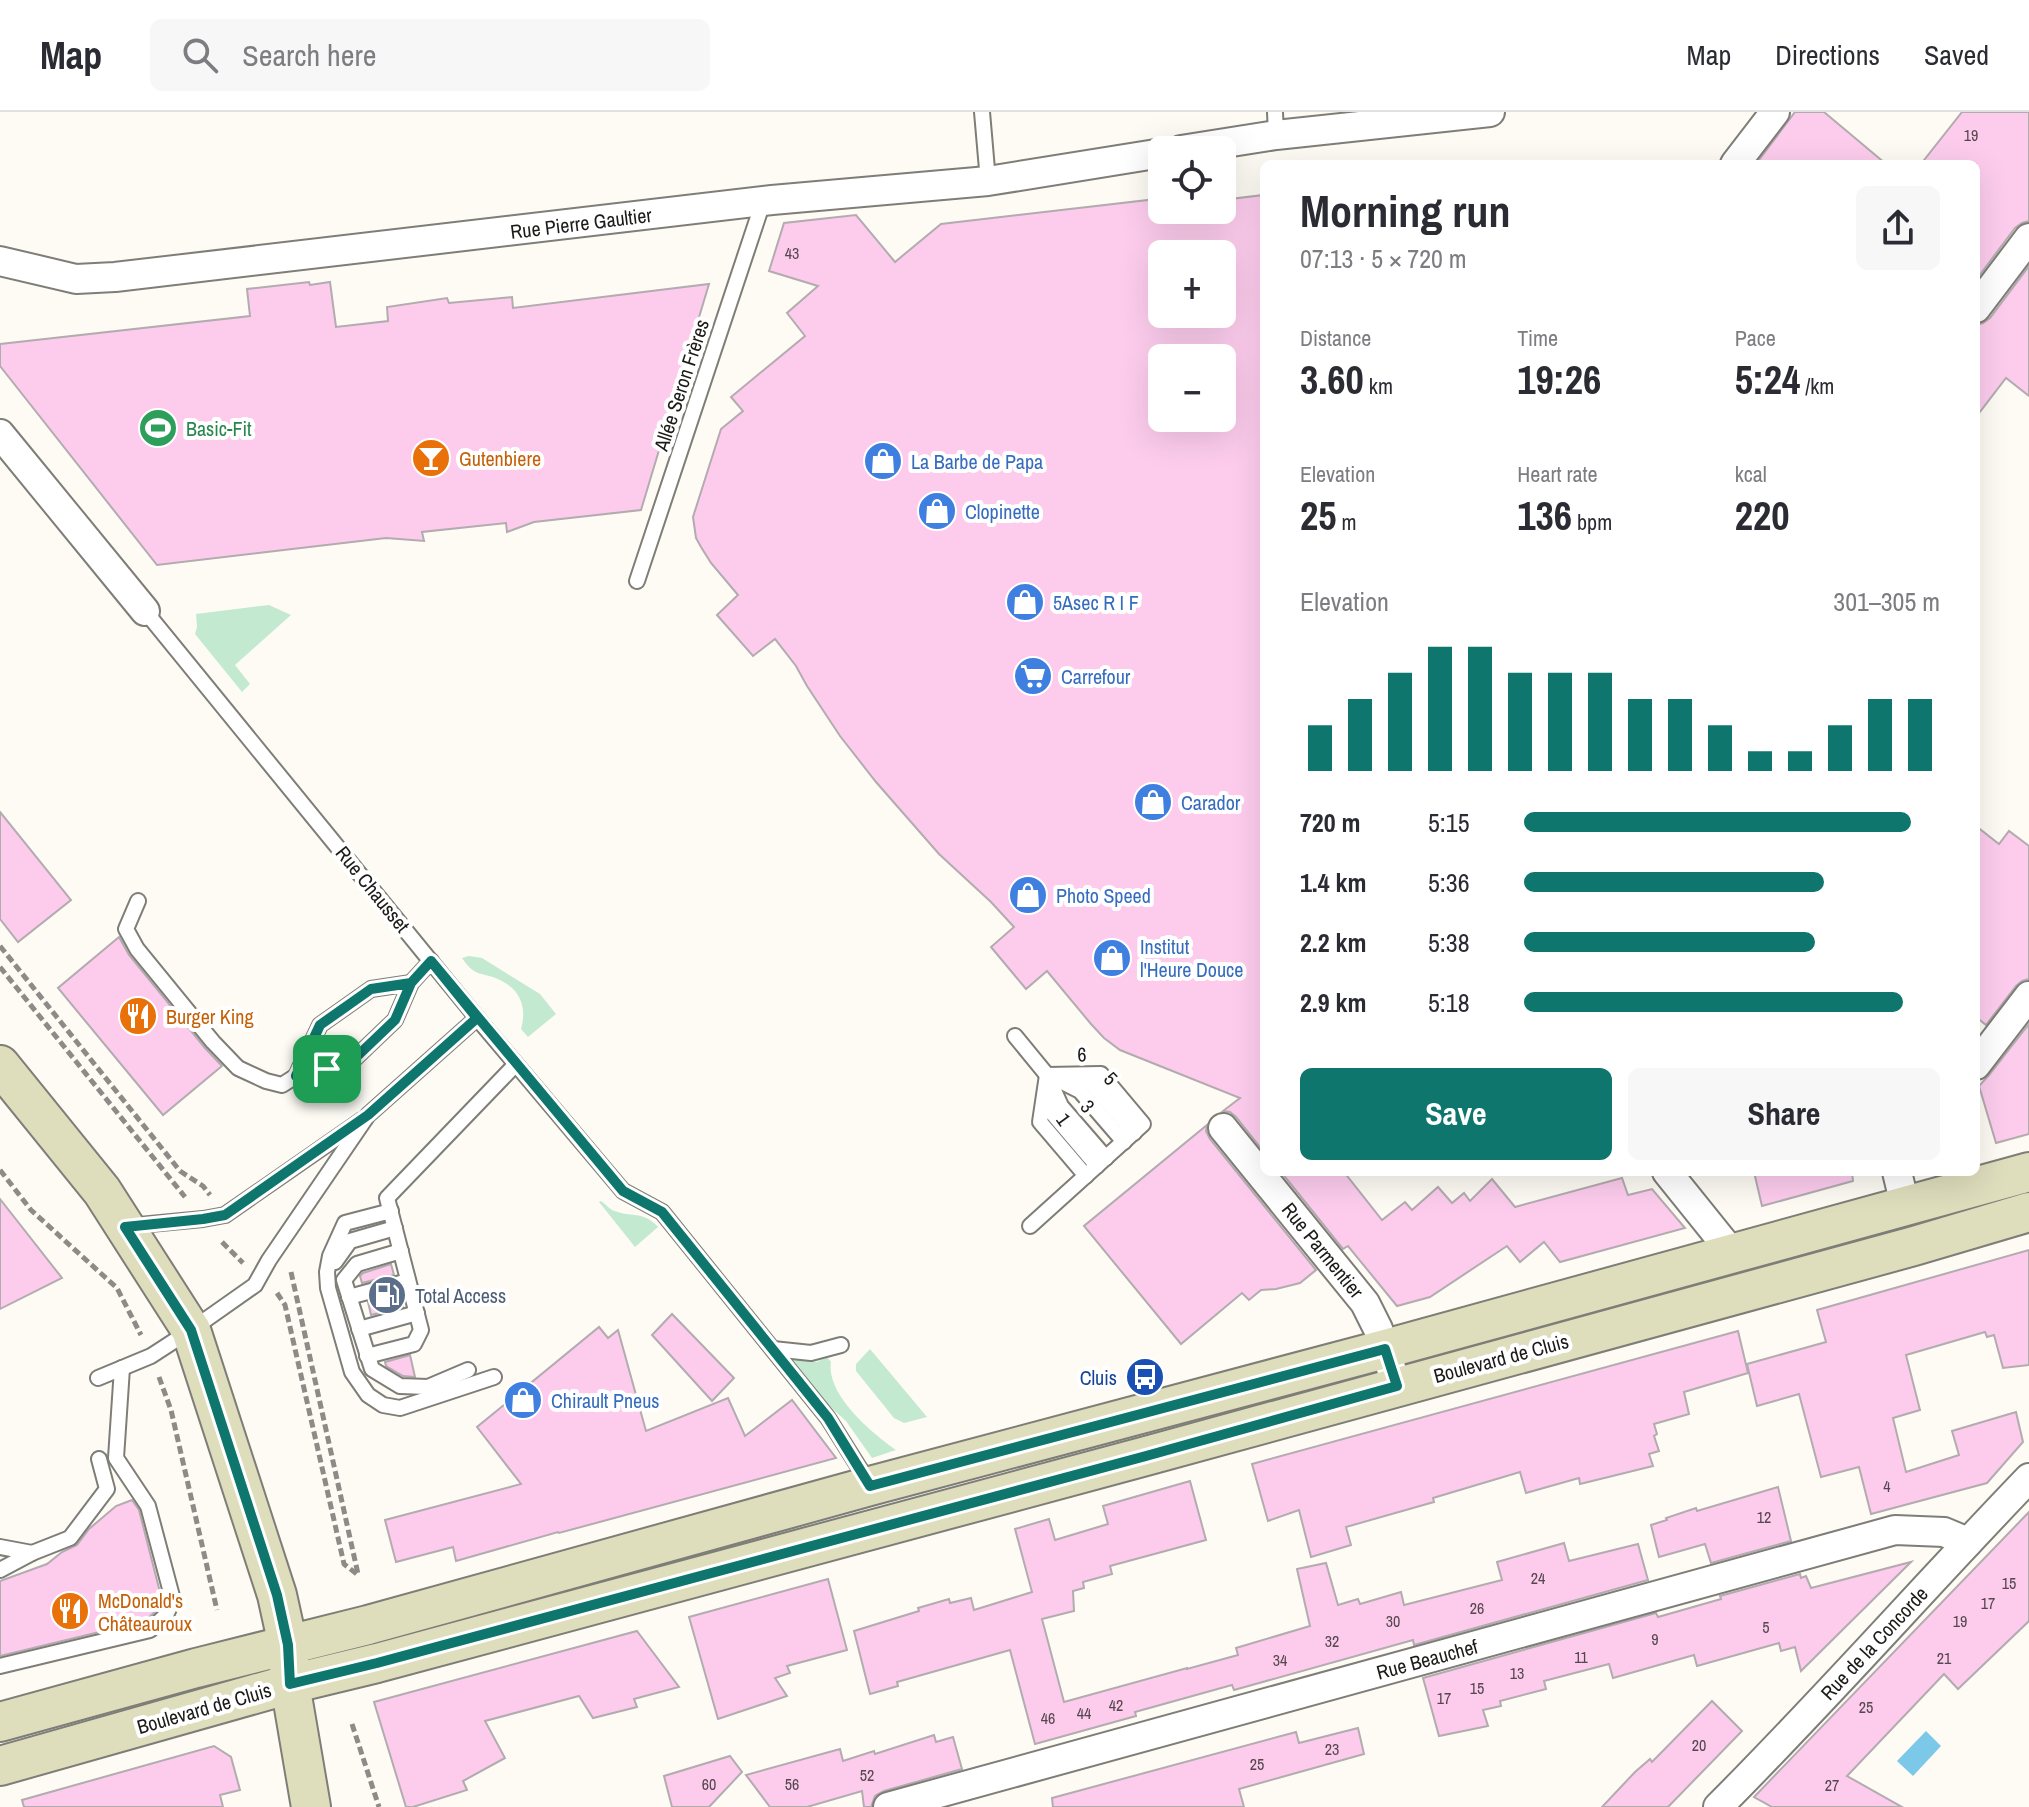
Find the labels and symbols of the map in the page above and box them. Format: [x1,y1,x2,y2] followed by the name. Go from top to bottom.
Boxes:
[1964,124,1978,146] house number: 19
[509,201,654,245] street label: Rue Pierre Gaultier
[785,242,799,264] house number: 43
[647,316,715,455] street label: Allée Seron Frères
[137,407,179,449] sports icon: Basic-Fit
[186,415,252,442] place label: Basic-Fit
[410,437,452,479] bar icon: Gutenbiere
[862,440,904,482] shop icon: La Barbe de Papa
[459,445,541,472] place label: Gutenbiere
[911,448,1043,475] place label: La Barbe de Papa
[916,490,958,532] shop icon: Clopinette
[965,498,1040,525] place label: Clopinette
[1004,581,1046,623] shop icon: 5Asec R I F
[1053,589,1139,616] place label: 5Asec R I F
[1012,655,1054,697] supermarket icon: Carrefour
[1061,663,1131,690] place label: Carrefour
[1132,781,1174,823] shop icon: Carador
[1181,789,1241,816] place label: Carador
[330,840,416,938] street label: Rue Chausset
[1007,874,1049,916] shop icon: Photo Speed
[1056,882,1151,909] place label: Photo Speed
[1140,933,1243,983] place label: Institut l'Heure Douce
[1091,937,1133,979] shop icon: Institut l'Heure Douce
[117,995,159,1037] restaurant icon: Burger King
[166,1003,254,1030] place label: Burger King
[293,1035,361,1103] pin
[1077,1040,1087,1068] street label: 6
[1098,1065,1124,1091] street label: 5
[1075,1094,1101,1118] street label: 3
[1050,1107,1078,1131] street label: 1
[1276,1197,1370,1304] street label: Rue Parmentier
[366,1274,408,1316] fuel station icon: Total Access
[415,1282,506,1309] place label: Total Access
[1431,1327,1571,1389] street label: Boulevard de Cluis
[1124,1356,1166,1398] bus stop icon: Cluis
[1080,1364,1117,1391] place label: Cluis
[502,1379,544,1421] shop icon: Chirault Pneus
[551,1387,659,1414] place label: Chirault Pneus
[1883,1475,1891,1497] house number: 4
[1757,1506,1771,1528] house number: 12
[1531,1567,1545,1589] house number: 24
[2002,1572,2016,1594] house number: 15
[1814,1580,1934,1706] street label: Rue de la Concorde
[98,1587,193,1637] place label: McDonald's Châteauroux
[49,1590,91,1632] restaurant icon: McDonald's Châteauroux
[1981,1592,1995,1614] house number: 17
[1470,1597,1484,1619] house number: 26
[1386,1610,1400,1632] house number: 30
[1953,1610,1967,1632] house number: 19
[1762,1616,1770,1638] house number: 5
[1651,1628,1659,1650] house number: 9
[1325,1630,1339,1652] house number: 32
[1373,1632,1481,1685] street label: Rue Beauchef
[1574,1646,1589,1668] house number: 11
[1937,1647,1952,1669] house number: 21
[1273,1649,1287,1671] house number: 34
[1510,1662,1524,1684] house number: 13
[134,1676,274,1740] street label: Boulevard de Cluis
[1470,1677,1484,1699] house number: 15
[1437,1687,1451,1709] house number: 17
[1109,1694,1123,1716] house number: 42
[1859,1696,1873,1718] house number: 25
[1077,1702,1091,1724] house number: 44
[1041,1707,1055,1729] house number: 46
[1692,1734,1706,1756] house number: 20
[1325,1738,1339,1760] house number: 23
[1250,1753,1264,1775] house number: 25
[860,1764,874,1786] house number: 52
[702,1773,716,1795] house number: 60
[785,1773,799,1795] house number: 56
[1825,1774,1839,1796] house number: 27

